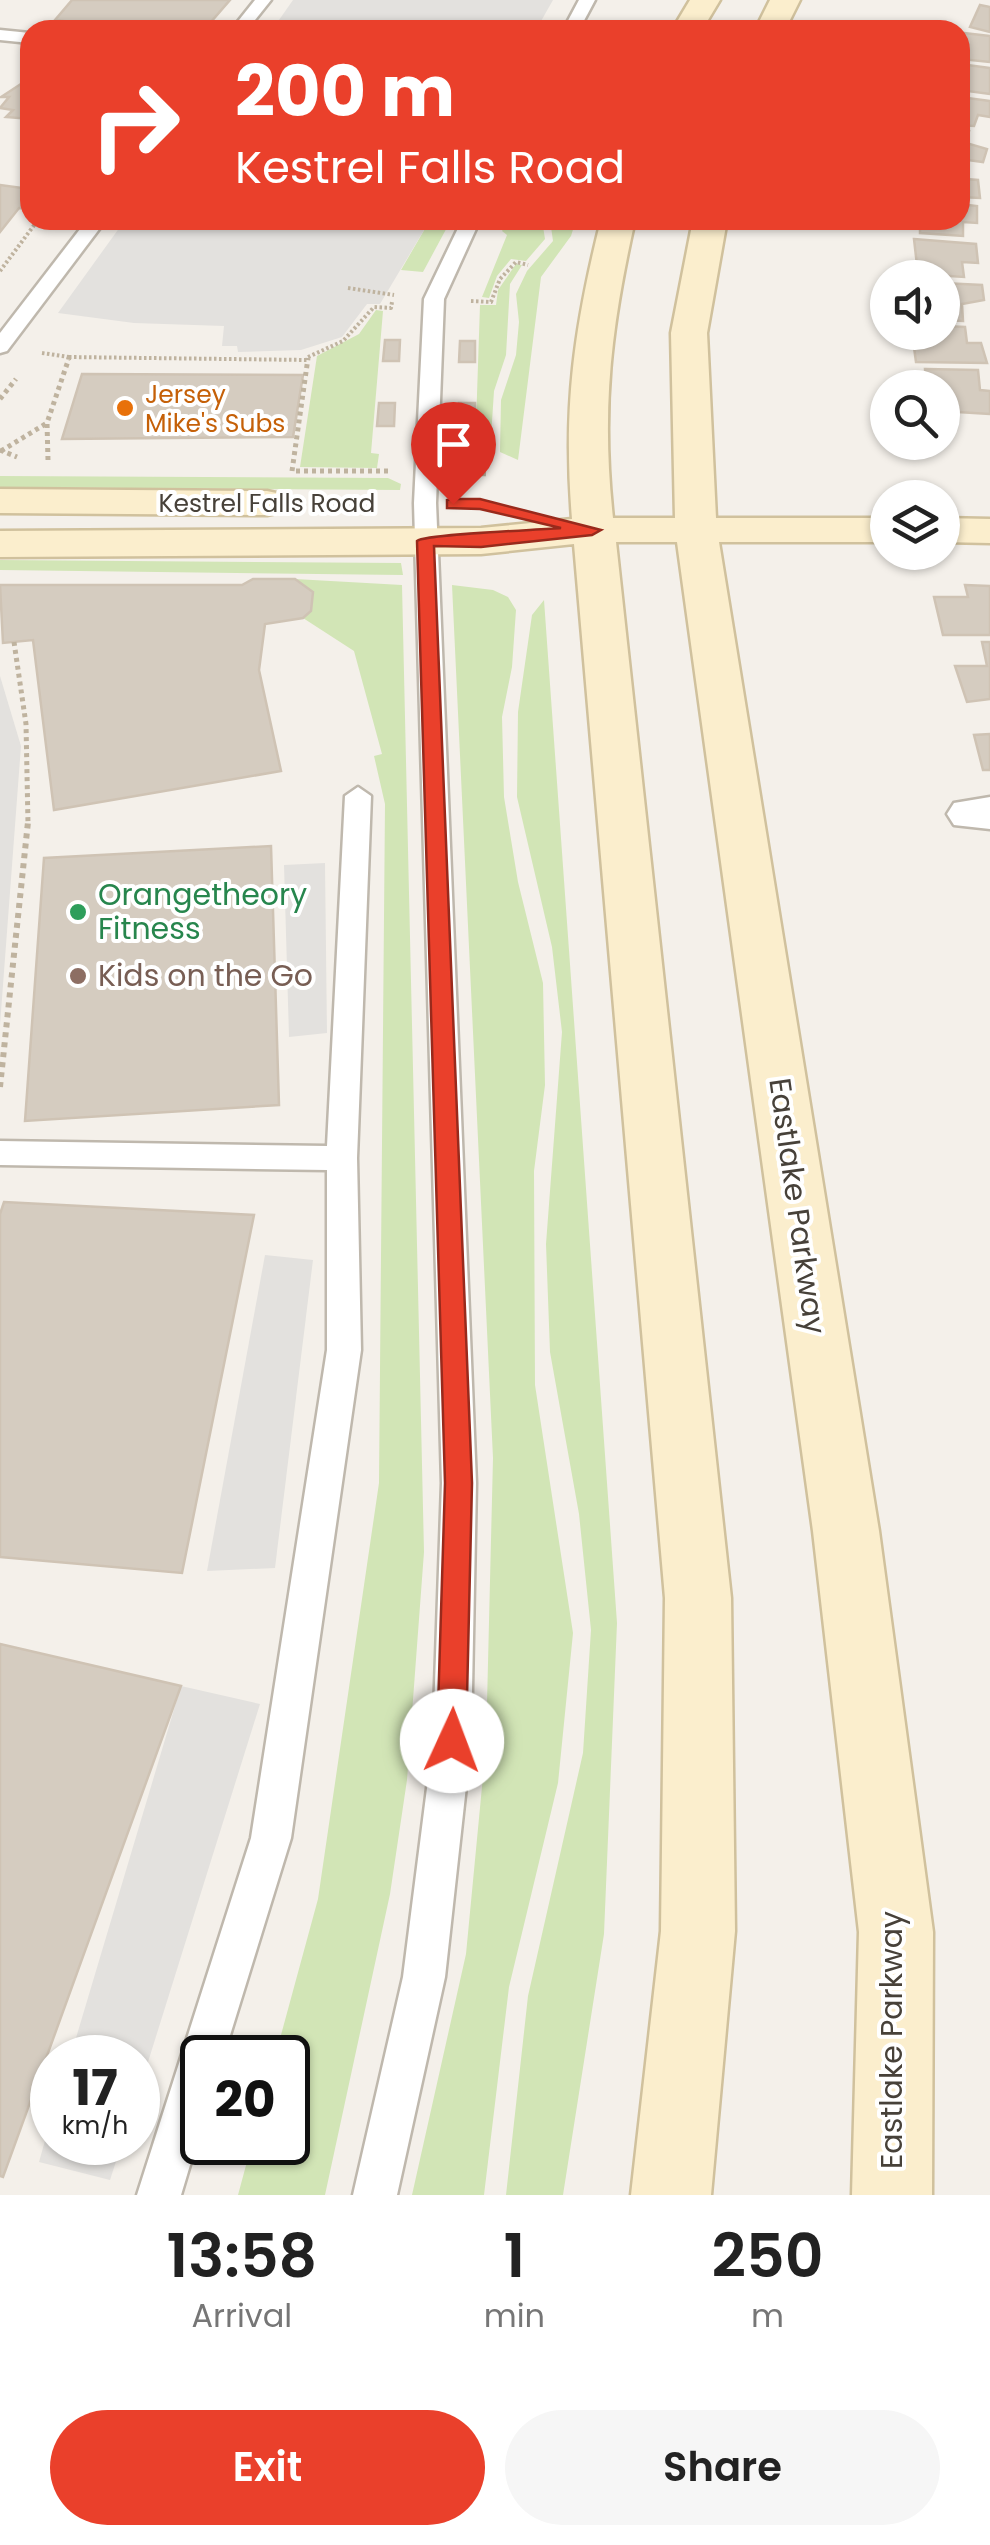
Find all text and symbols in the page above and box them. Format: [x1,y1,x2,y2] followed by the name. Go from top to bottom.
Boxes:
[235,42,455,141] text: 200 m
[70,60,200,190] icon: right
[235,136,625,199] text: Kestrel Falls Road
[870,260,960,570] map controls
[870,260,960,350] button: sound
[870,370,960,460] button: search
[145,377,285,441] place label: Jersey Mike's Subs
[114,397,136,419] marker: Jersey Mike's Subs
[411,402,496,505] pin
[426,417,481,472] icon: arrive
[870,480,960,570] button: layers
[159,486,375,521] street label: Kestrel Falls Road
[98,873,307,950] place label: Orangetheory Fitness
[67,901,89,923] marker: Orangetheory Fitness
[98,954,313,997] place label: Kids on the Go
[67,965,89,987] marker: Kids on the Go
[758,1075,837,1337] street label: Eastlake Parkway
[400,1689,504,1793] position arrow
[870,1911,913,2169] street label: Eastlake Parkway
[180,2035,310,2165] speed limit sign: 20
[72,2052,118,2123] text: 17
[62,2108,128,2143] text: km/h
[167,2214,317,2298] text: 13:58
[504,2214,525,2298] text: 1
[712,2214,823,2298] text: 250
[191,2293,292,2338] text: Arrival
[484,2293,545,2338] text: min
[751,2293,784,2338] text: m
[50,2410,485,2525] button: Exit
[505,2410,940,2525] button: Share

